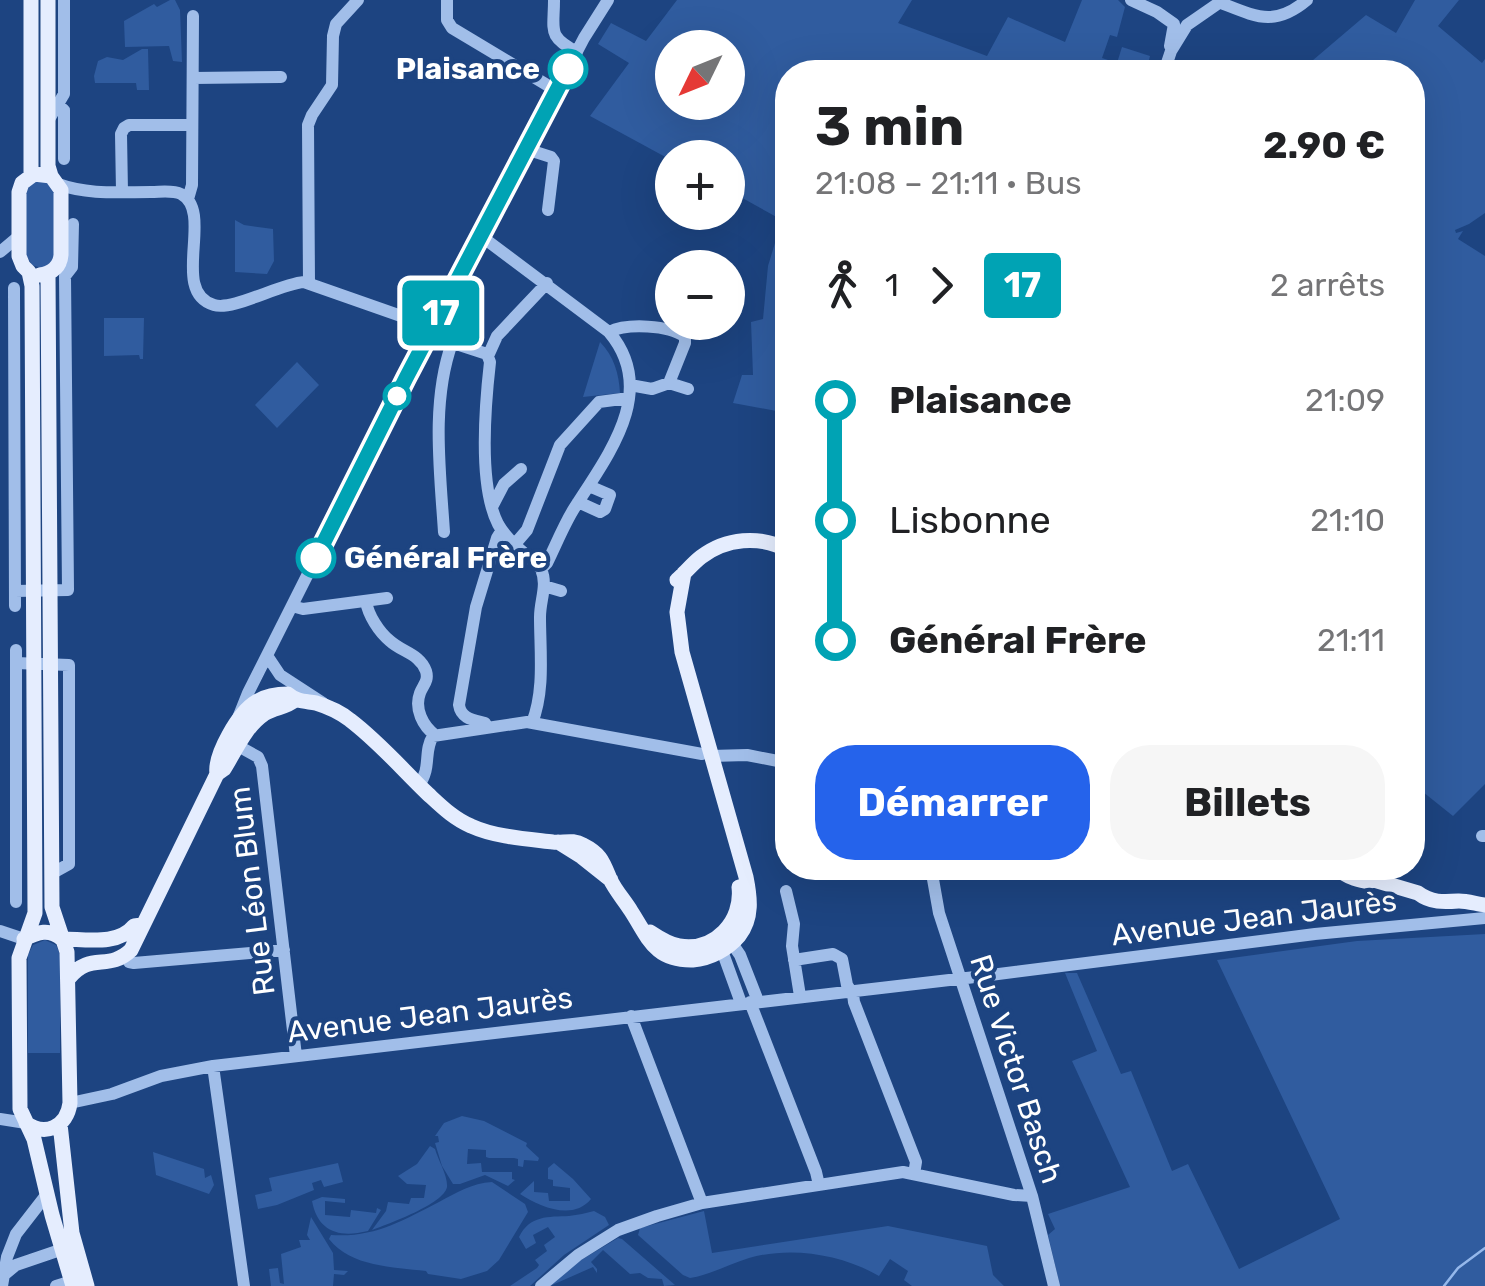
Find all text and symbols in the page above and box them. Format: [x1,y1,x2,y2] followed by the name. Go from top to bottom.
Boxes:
[655,30,745,120] north arrow
[655,30,745,340] map controls
[549,50,587,88] marker: Plaisance
[396,51,540,87] place label: Plaisance
[815,94,964,159] text: 3 min
[1263,122,1385,168] text: 2.90 €
[655,140,745,230] button: +
[815,164,1082,202] text: 21:08 – 21:11 · Bus
[655,250,745,340] button: −
[815,258,870,313] icon: walk
[914,258,969,313] icon: forward
[1004,264,1041,306] text: 17
[885,266,899,304] text: 1
[1270,266,1385,304] text: 2 arrêts
[396,280,486,346] line badge: 17
[422,292,460,334] text: 17
[889,377,1072,423] text: Plaisance
[1305,381,1385,419] text: 21:09
[384,383,410,409] unlabelled marker
[889,497,1051,543] text: Lisbonne
[1310,501,1385,539] text: 21:10
[297,539,335,577] marker: Général Frère
[344,540,547,576] place label: Général Frère
[889,617,1147,663] text: Général Frère
[1317,621,1385,659] text: 21:11
[815,745,1090,860] button: Démarrer
[1110,745,1385,860] button: Billets
[221,785,283,997] street label: Rue Léon Blum
[1109,883,1399,953] street label: Avenue Jean Jaurès
[962,950,1070,1188] street label: Rue Victor Basch
[285,980,575,1050] street label: Avenue Jean Jaurès

